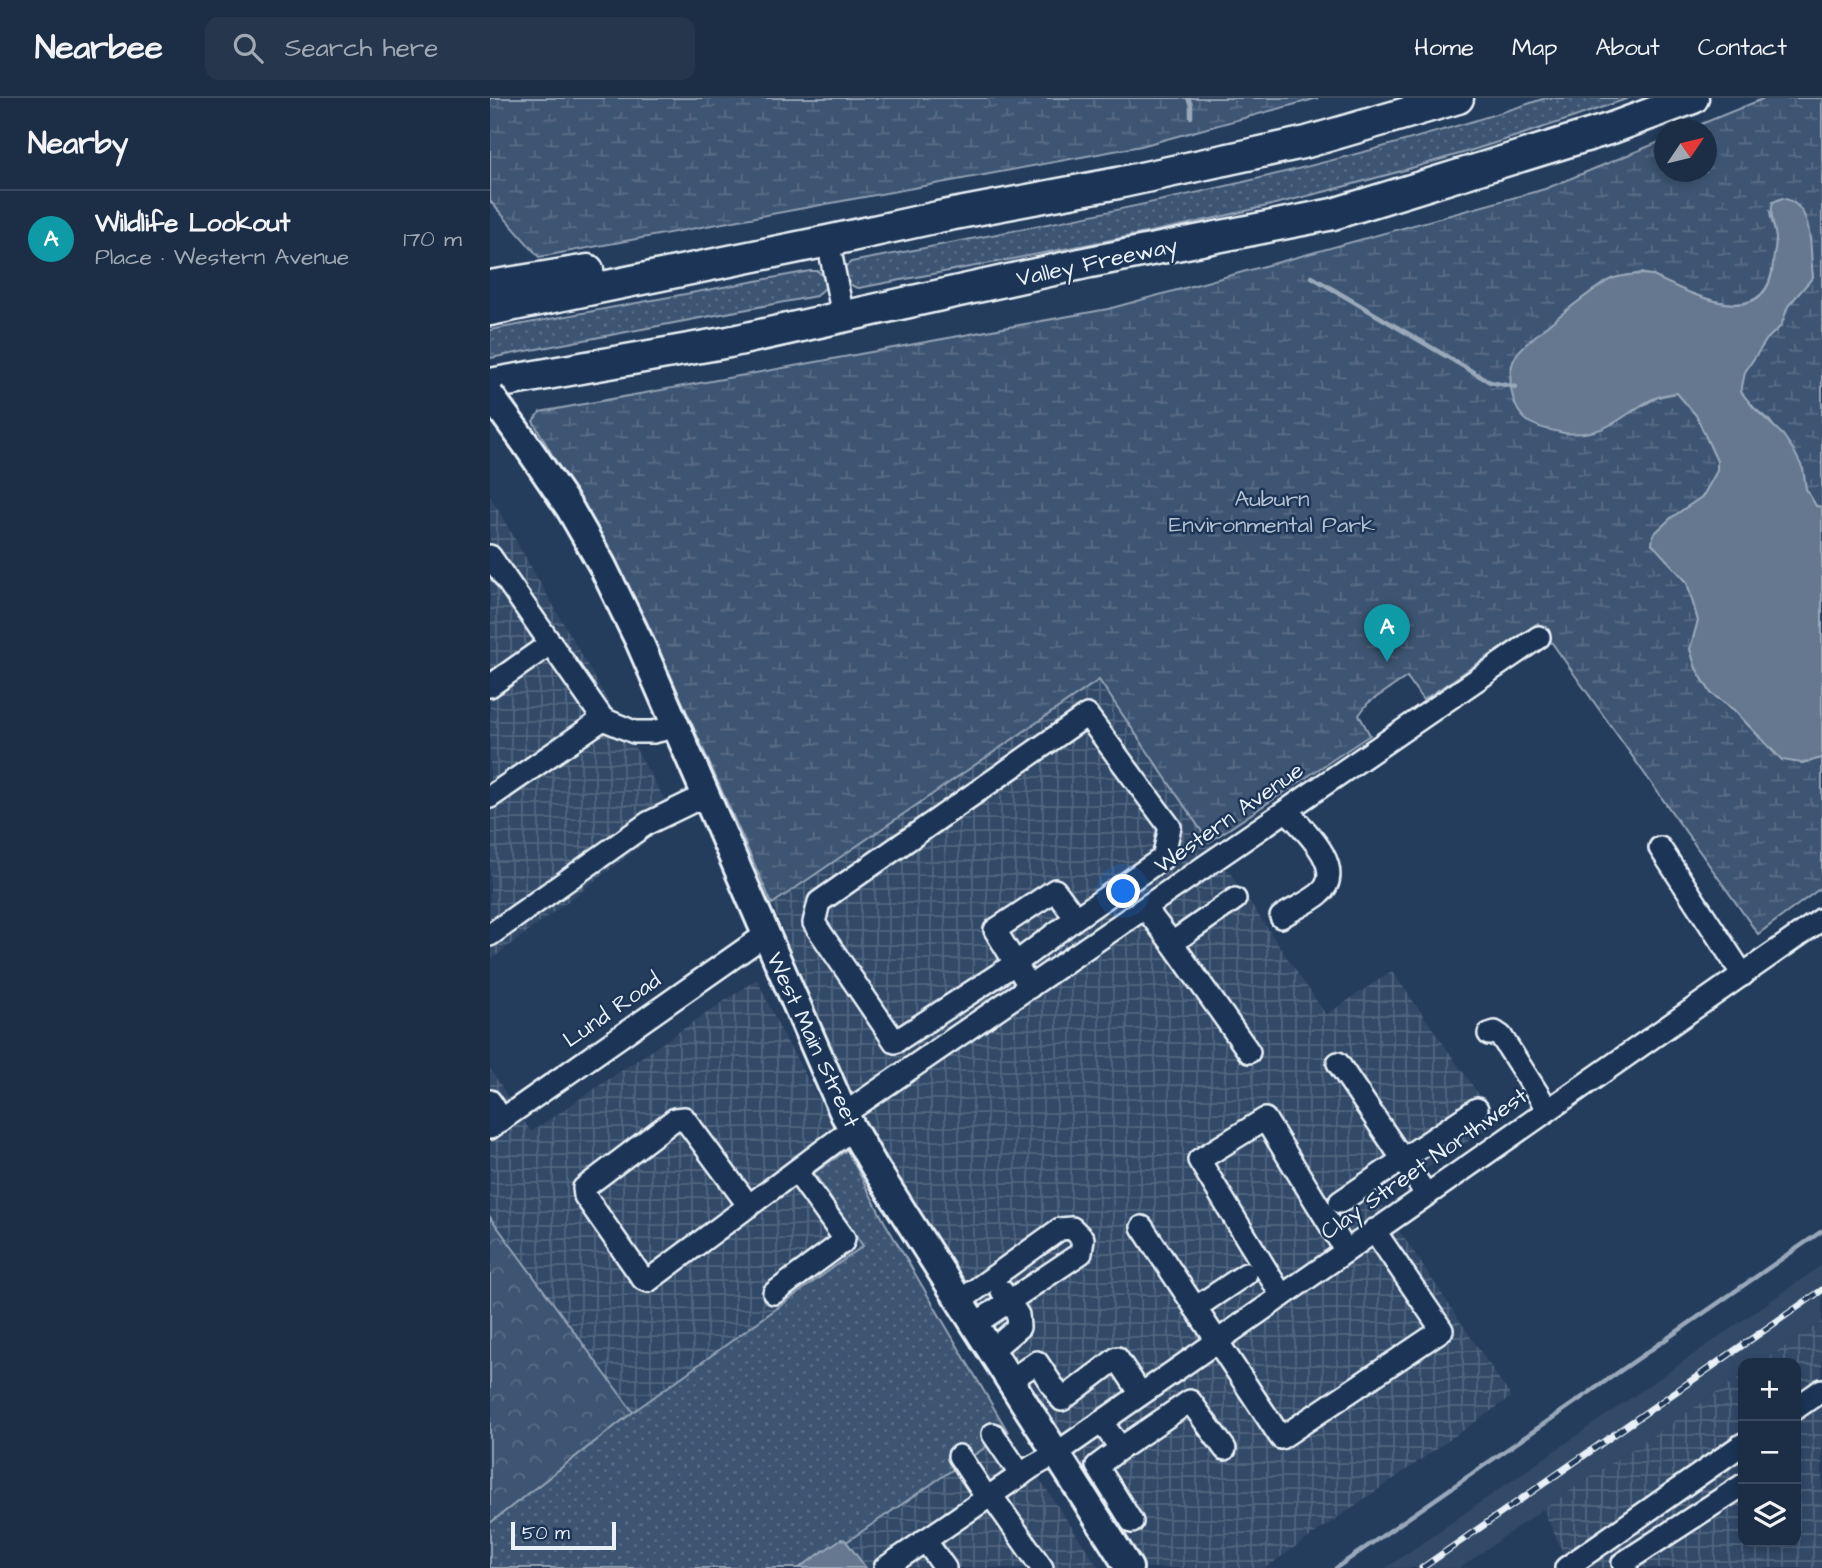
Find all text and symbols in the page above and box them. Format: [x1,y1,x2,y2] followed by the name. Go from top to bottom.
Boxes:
[205,17,695,80] search box
[35,25,163,71] text: Nearbee
[229,29,267,67] icon: search
[285,30,438,66] text: Search here
[1414,31,1474,65] text: Home
[1512,31,1557,65] text: Map
[1595,31,1660,65] text: About
[1698,31,1787,65] text: Contact
[1654,119,1717,182] north arrow
[28,123,128,165] text: Nearby
[95,205,290,241] text: Wildlife Lookout
[44,223,58,255] text: A
[403,223,462,255] text: 170 m
[1013,229,1181,296] street label: Valley Freeway
[95,241,349,273] text: Place · Western Avenue
[1169,483,1375,541] park label: Auburn Environmental Park
[1364,604,1410,662] pin: A
[1148,755,1310,881] street label: Western Avenue
[1106,874,1140,908] your location
[758,947,868,1133] street label: West Main Street
[557,964,668,1055] street label: Lund Road
[1314,1080,1535,1249] street label: Clay Street Northwest
[1738,1358,1801,1547] map controls
[1738,1358,1801,1421] button: +
[1738,1421,1801,1484] button: −
[1738,1484,1801,1547] button: layers
[511,1519,616,1551] scale bar
[522,1520,570,1547] text: 50 m

